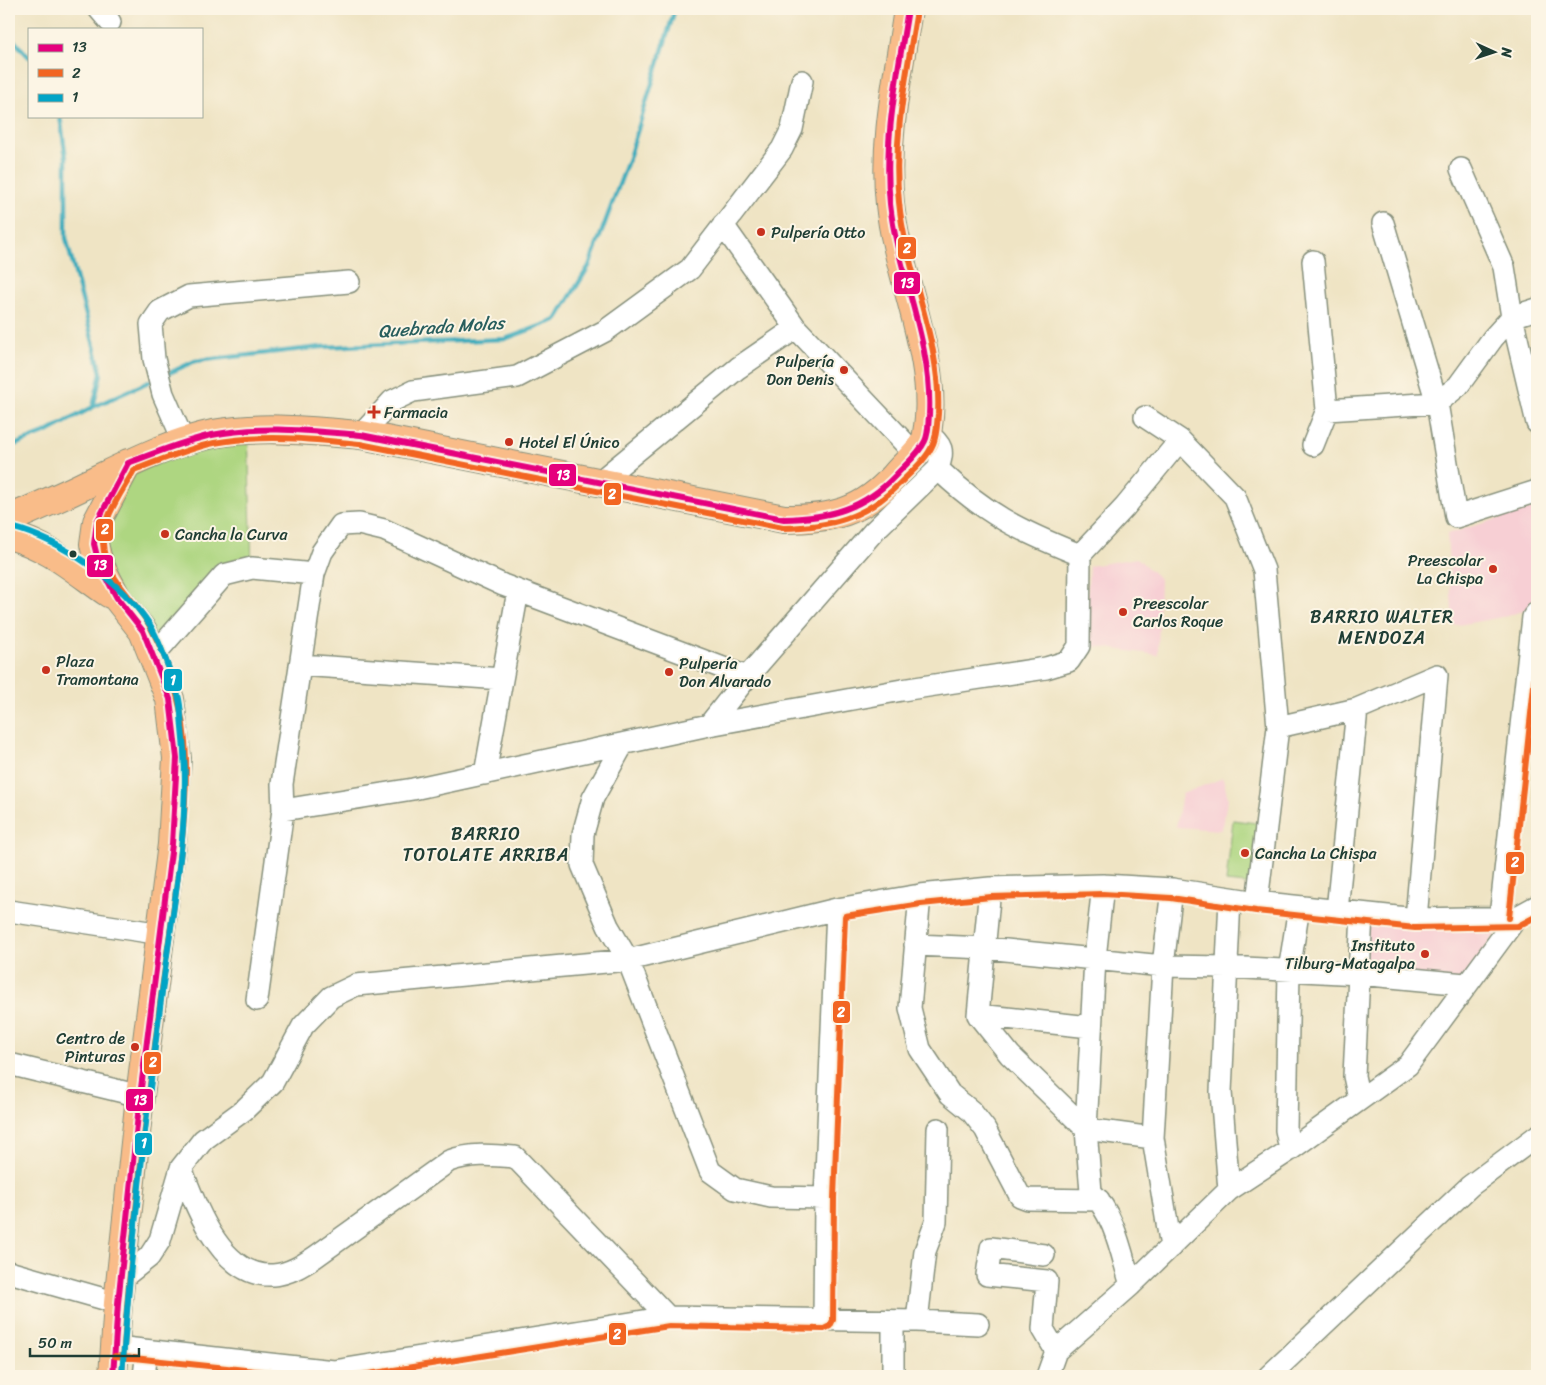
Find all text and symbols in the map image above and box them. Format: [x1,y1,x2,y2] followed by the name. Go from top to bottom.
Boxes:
[28,28,202,118] legend
[1468,28,1518,78] north arrow
[72,34,87,60] text: 13
[1494,46,1519,58] text: N
[72,60,81,86] text: 2
[72,84,78,110] text: 1
[771,218,865,247] place label: Pulpería Otto
[755,226,767,238] marker: Pulpería Otto
[897,236,917,260] line badge: 2
[902,236,912,261] text: 2
[893,271,921,295] line badge: 13
[900,271,914,296] text: 13
[377,307,507,347] water label: Quebrada Molas
[766,347,834,394] place label: Pulpería Don Denis
[838,364,850,376] marker: Pulpería Don Denis
[384,398,448,427] place label: Farmacia
[368,406,380,418] marker: Farmacia
[519,428,620,457] place label: Hotel El Único
[503,436,515,448] marker: Hotel El Único
[548,463,577,487] line badge: 13
[556,463,570,488] text: 13
[603,482,622,506] line badge: 2
[607,482,617,507] text: 2
[100,517,110,542] text: 2
[95,518,114,542] line badge: 2
[175,520,289,549] place label: Cancha la Curva
[159,528,171,540] marker: Cancha la Curva
[1408,546,1484,593] place label: Preescolar La Chispa
[68,549,78,559] unlabelled marker
[93,553,107,578] text: 13
[86,554,114,578] line badge: 13
[1487,563,1499,575] marker: Preescolar La Chispa
[1133,589,1223,636] place label: Preescolar Carlos Roque
[1310,601,1454,654] district label: BARRIO WALTER MENDOZA
[1117,606,1129,618] marker: Preescolar Carlos Roque
[56,647,139,694] place label: Plaza Tramontana
[679,649,771,696] place label: Pulpería Don Alvarado
[40,664,52,676] marker: Plaza Tramontana
[663,666,675,678] marker: Pulpería Don Alvarado
[163,668,183,692] line badge: 1
[170,668,176,693] text: 1
[402,818,570,871] district label: BARRIO TOTOLATE ARRIBA
[1255,839,1377,868] place label: Cancha La Chispa
[1239,847,1251,859] marker: Cancha La Chispa
[1510,850,1520,875] text: 2
[1505,851,1525,875] line badge: 2
[1285,931,1415,978] place label: Instituto Tilburg-Matagalpa
[1419,948,1431,960] marker: Instituto Tilburg-Matagalpa
[832,1000,851,1024] line badge: 2
[836,1000,846,1025] text: 2
[56,1024,126,1071] place label: Centro de Pinturas
[129,1041,141,1053] marker: Centro de Pinturas
[148,1050,158,1075] text: 2
[143,1051,162,1075] line badge: 2
[125,1088,154,1112] line badge: 13
[133,1088,147,1113] text: 13
[141,1131,147,1156] text: 1
[134,1132,153,1156] line badge: 1
[608,1322,627,1346] line badge: 2
[612,1322,622,1347] text: 2
[30,1325,139,1357] scale bar
[38,1330,73,1356] text: 50 m

